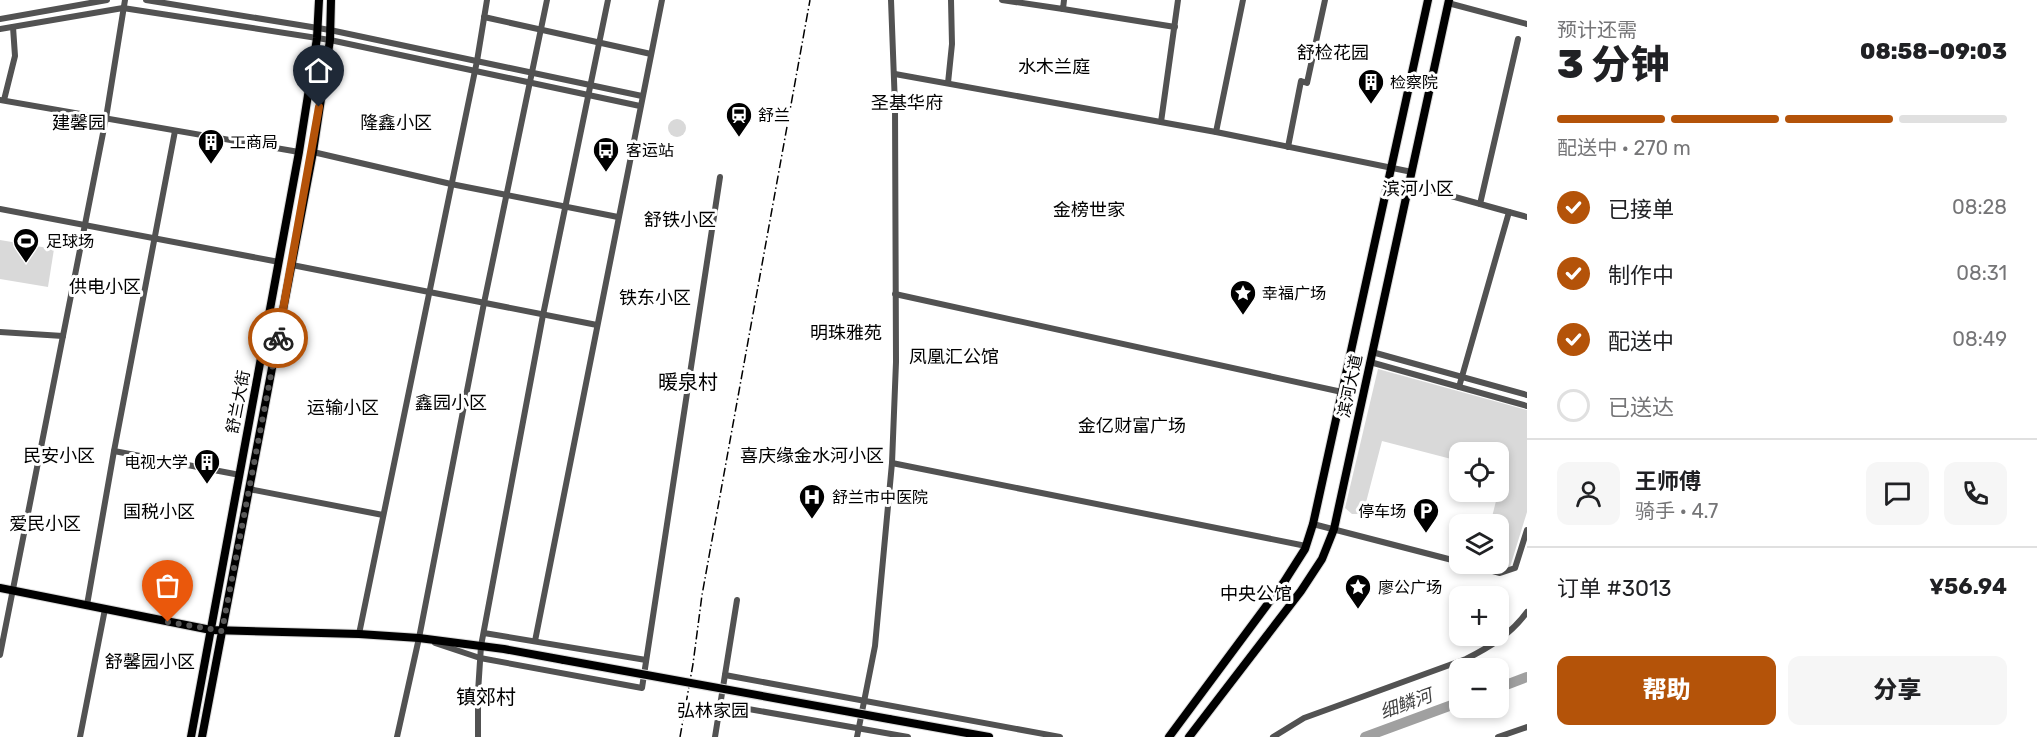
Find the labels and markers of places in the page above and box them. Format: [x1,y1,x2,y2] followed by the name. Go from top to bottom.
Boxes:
[293,45,344,107] pin
[1356,67,1386,105] building icon: 检察院
[1390,73,1438,92] place label: 检察院
[724,100,754,138] station icon: 舒兰
[758,106,790,125] place label: 舒兰
[196,127,226,165] building icon: 工商局
[230,133,278,152] place label: 工商局
[591,135,621,173] bus stop icon: 客运站
[626,141,674,160] place label: 客运站
[11,226,41,264] sports icon: 足球场
[46,232,94,251] place label: 足球场
[1228,278,1258,316] place icon: 幸福广场
[1262,284,1326,303] place label: 幸福广场
[192,447,222,485] building icon: 电视大学
[124,453,188,472] place label: 电视大学
[797,482,827,520] hospital icon: 舒兰市中医院
[832,488,928,507] place label: 舒兰市中医院
[1411,496,1441,534] parking icon: 停车场
[1358,502,1406,521] place label: 停车场
[142,560,193,622] pin
[1343,572,1373,610] place icon: 廖公广场
[1378,578,1442,597] place label: 廖公广场

